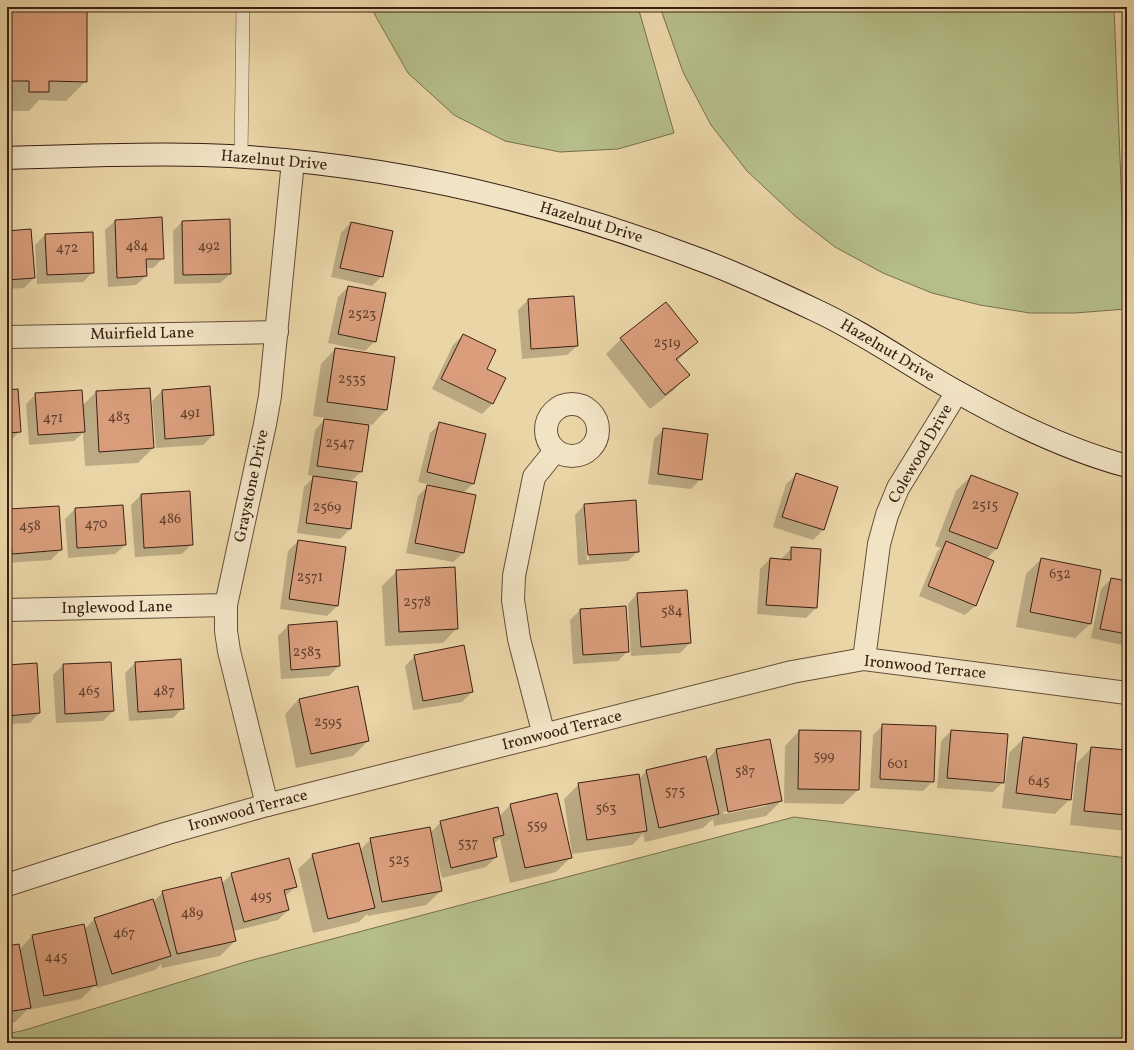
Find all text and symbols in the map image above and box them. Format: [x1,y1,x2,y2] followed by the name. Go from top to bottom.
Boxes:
[220,145,328,177] street label: Hazelnut Drive
[537,197,645,249] street label: Hazelnut Drive
[125,237,149,256] house number: 484
[198,237,220,256] house number: 492
[56,239,78,258] house number: 472
[348,305,376,324] house number: 2523
[836,314,938,388] street label: Hazelnut Drive
[90,322,194,346] street label: Muirfield Lane
[654,334,680,353] house number: 2519
[338,370,366,389] house number: 2535
[884,400,958,508] street label: Colewood Drive
[180,404,200,423] house number: 491
[108,408,130,427] house number: 483
[43,409,63,428] house number: 471
[229,428,275,544] street label: Graystone Drive
[325,434,355,453] house number: 2547
[972,496,998,515] house number: 2515
[313,498,341,517] house number: 2569
[159,510,181,529] house number: 486
[84,515,108,534] house number: 470
[19,517,41,536] house number: 458
[1049,565,1071,584] house number: 632
[297,568,323,587] house number: 2571
[403,593,431,612] house number: 2578
[61,596,173,620] street label: Inglewood Lane
[661,602,683,621] house number: 584
[293,643,321,662] house number: 2583
[863,651,987,685] street label: Ironwood Terrace
[78,682,100,701] house number: 465
[153,682,175,701] house number: 487
[500,705,624,757] street label: Ironwood Terrace
[314,713,342,732] house number: 2595
[813,747,835,766] house number: 599
[888,755,908,774] house number: 601
[735,762,756,781] house number: 587
[1028,772,1050,791] house number: 645
[665,782,685,801] house number: 575
[186,784,310,838] street label: Ironwood Terrace
[596,799,616,818] house number: 563
[527,816,547,835] house number: 559
[458,834,479,853] house number: 537
[389,851,410,870] house number: 525
[250,887,272,906] house number: 495
[181,904,203,923] house number: 489
[113,924,135,943] house number: 467
[44,948,68,967] house number: 445

